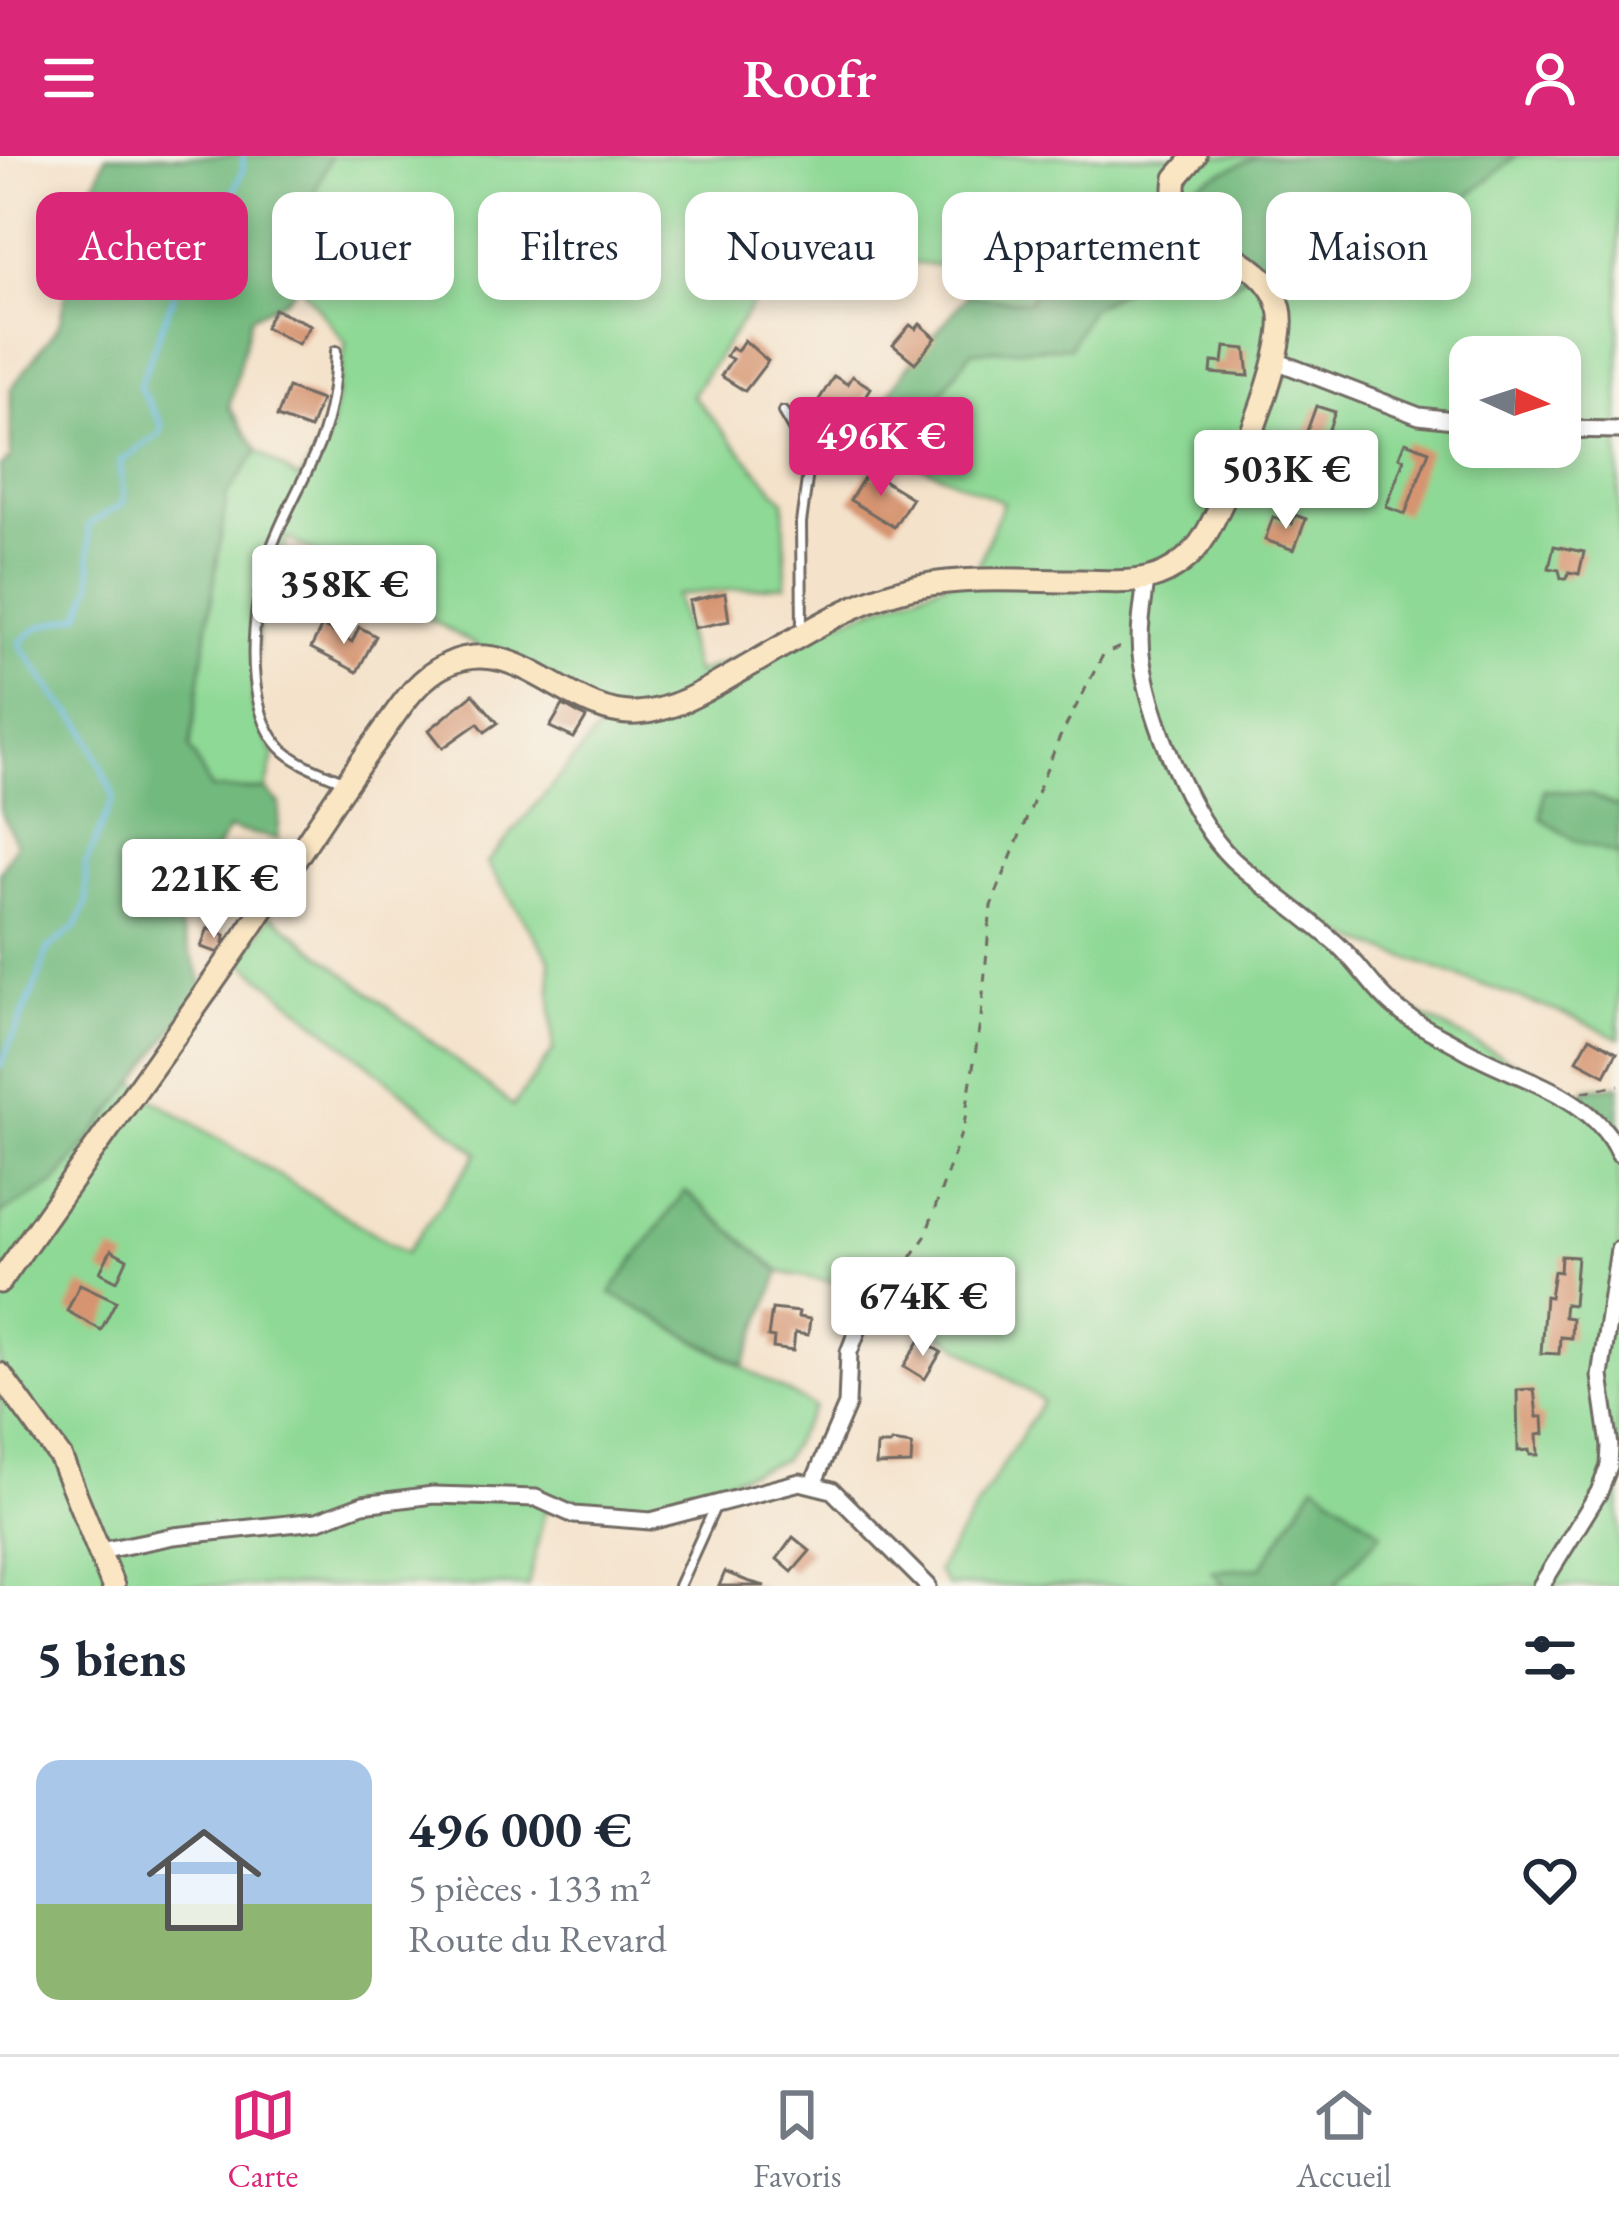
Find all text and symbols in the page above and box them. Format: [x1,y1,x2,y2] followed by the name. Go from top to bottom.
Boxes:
[743,43,876,113] text: Roofr
[36,45,102,111] icon: menu
[1517,45,1583,111] icon: person
[36,192,248,300] chip: Acheter
[272,192,454,300] chip: Louer
[478,192,661,300] chip: Filtres
[685,192,918,300] chip: Nouveau
[942,192,1242,300] chip: Appartement
[1266,192,1471,300] chip: Maison
[1449,336,1581,468] north arrow
[1449,336,1581,468] map controls
[783,397,979,499] pin: 496K €
[816,410,946,461] text: 496K €
[1188,430,1384,532] pin: 503K €
[1221,443,1351,494] text: 503K €
[246,545,442,647] pin: 358K €
[279,558,409,609] text: 358K €
[116,839,312,941] pin: 221K €
[149,852,279,903] text: 221K €
[825,1257,1021,1359] pin: 674K €
[858,1270,988,1321] text: 674K €
[36,1625,186,1691] text: 5 biens
[1517,1625,1583,1691] icon: filters
[408,1796,632,1862] text: 496 000 €
[132,1808,276,1952] icon: home
[1517,1847,1583,1913] icon: heart
[408,1862,651,1913] text: 5 pièces · 133 m²
[408,1913,667,1964] text: Route du Revard
[227,2082,298,2197] tab: Carte
[753,2082,841,2197] tab: Favoris
[1296,2082,1392,2197] tab: Accueil

